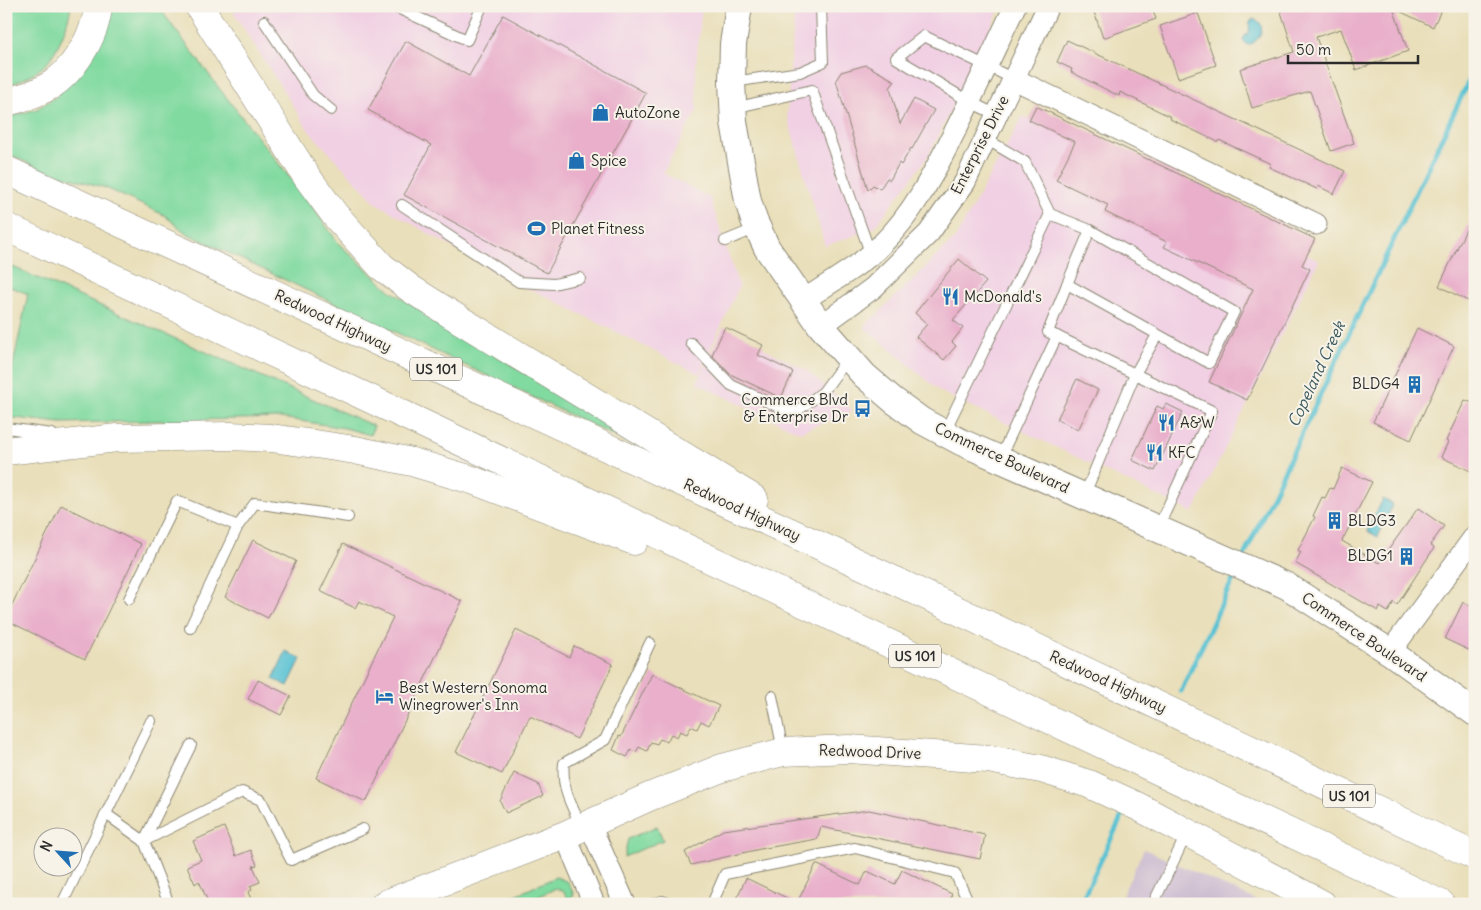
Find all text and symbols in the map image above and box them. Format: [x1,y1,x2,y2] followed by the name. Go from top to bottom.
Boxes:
[1288,32,1418,64] scale bar
[1296,40,1331,59] text: 50 m
[946,92,1013,197] street label: Enterprise Drive
[591,103,611,123] shop icon: AutoZone
[615,103,680,122] place label: AutoZone
[567,151,587,171] shop icon: Spice
[591,151,627,170] place label: Spice
[527,219,547,239] sports icon: Planet Fitness
[551,219,645,238] place label: Planet Fitness
[272,285,395,356] street label: Redwood Highway
[940,287,960,307] restaurant icon: McDonald's
[964,287,1042,306] place label: McDonald's
[1283,316,1350,430] water label: Copeland Creek
[410,358,462,380] road number: US 101
[1352,374,1400,393] place label: BLDG4
[1404,374,1424,394] building icon: BLDG4
[741,390,848,426] place label: Commerce Blvd & Enterprise Dr
[852,399,872,419] bus stop icon: Commerce Blvd & Enterprise Dr
[1156,413,1176,433] restaurant icon: A&W
[1180,413,1215,432] place label: A&W
[932,418,1073,497] street label: Commerce Boulevard
[1144,443,1164,463] restaurant icon: KFC
[1168,443,1196,462] place label: KFC
[681,474,804,545] street label: Redwood Highway
[1324,511,1344,531] building icon: BLDG3
[1348,511,1396,530] place label: BLDG3
[1348,546,1393,565] place label: BLDG1
[1397,546,1417,566] building icon: BLDG1
[1298,588,1430,686] street label: Commerce Boulevard
[889,644,941,668] road number: US 101
[1047,646,1170,717] street label: Redwood Highway
[399,678,548,714] place label: Best Western Sonoma Winegrower's Inn
[375,687,395,707] hotel icon: Best Western Sonoma Winegrower's Inn
[818,740,922,763] street label: Redwood Drive
[1323,784,1375,808] road number: US 101
[32,828,82,878] north arrow
[36,838,57,855] text: N

